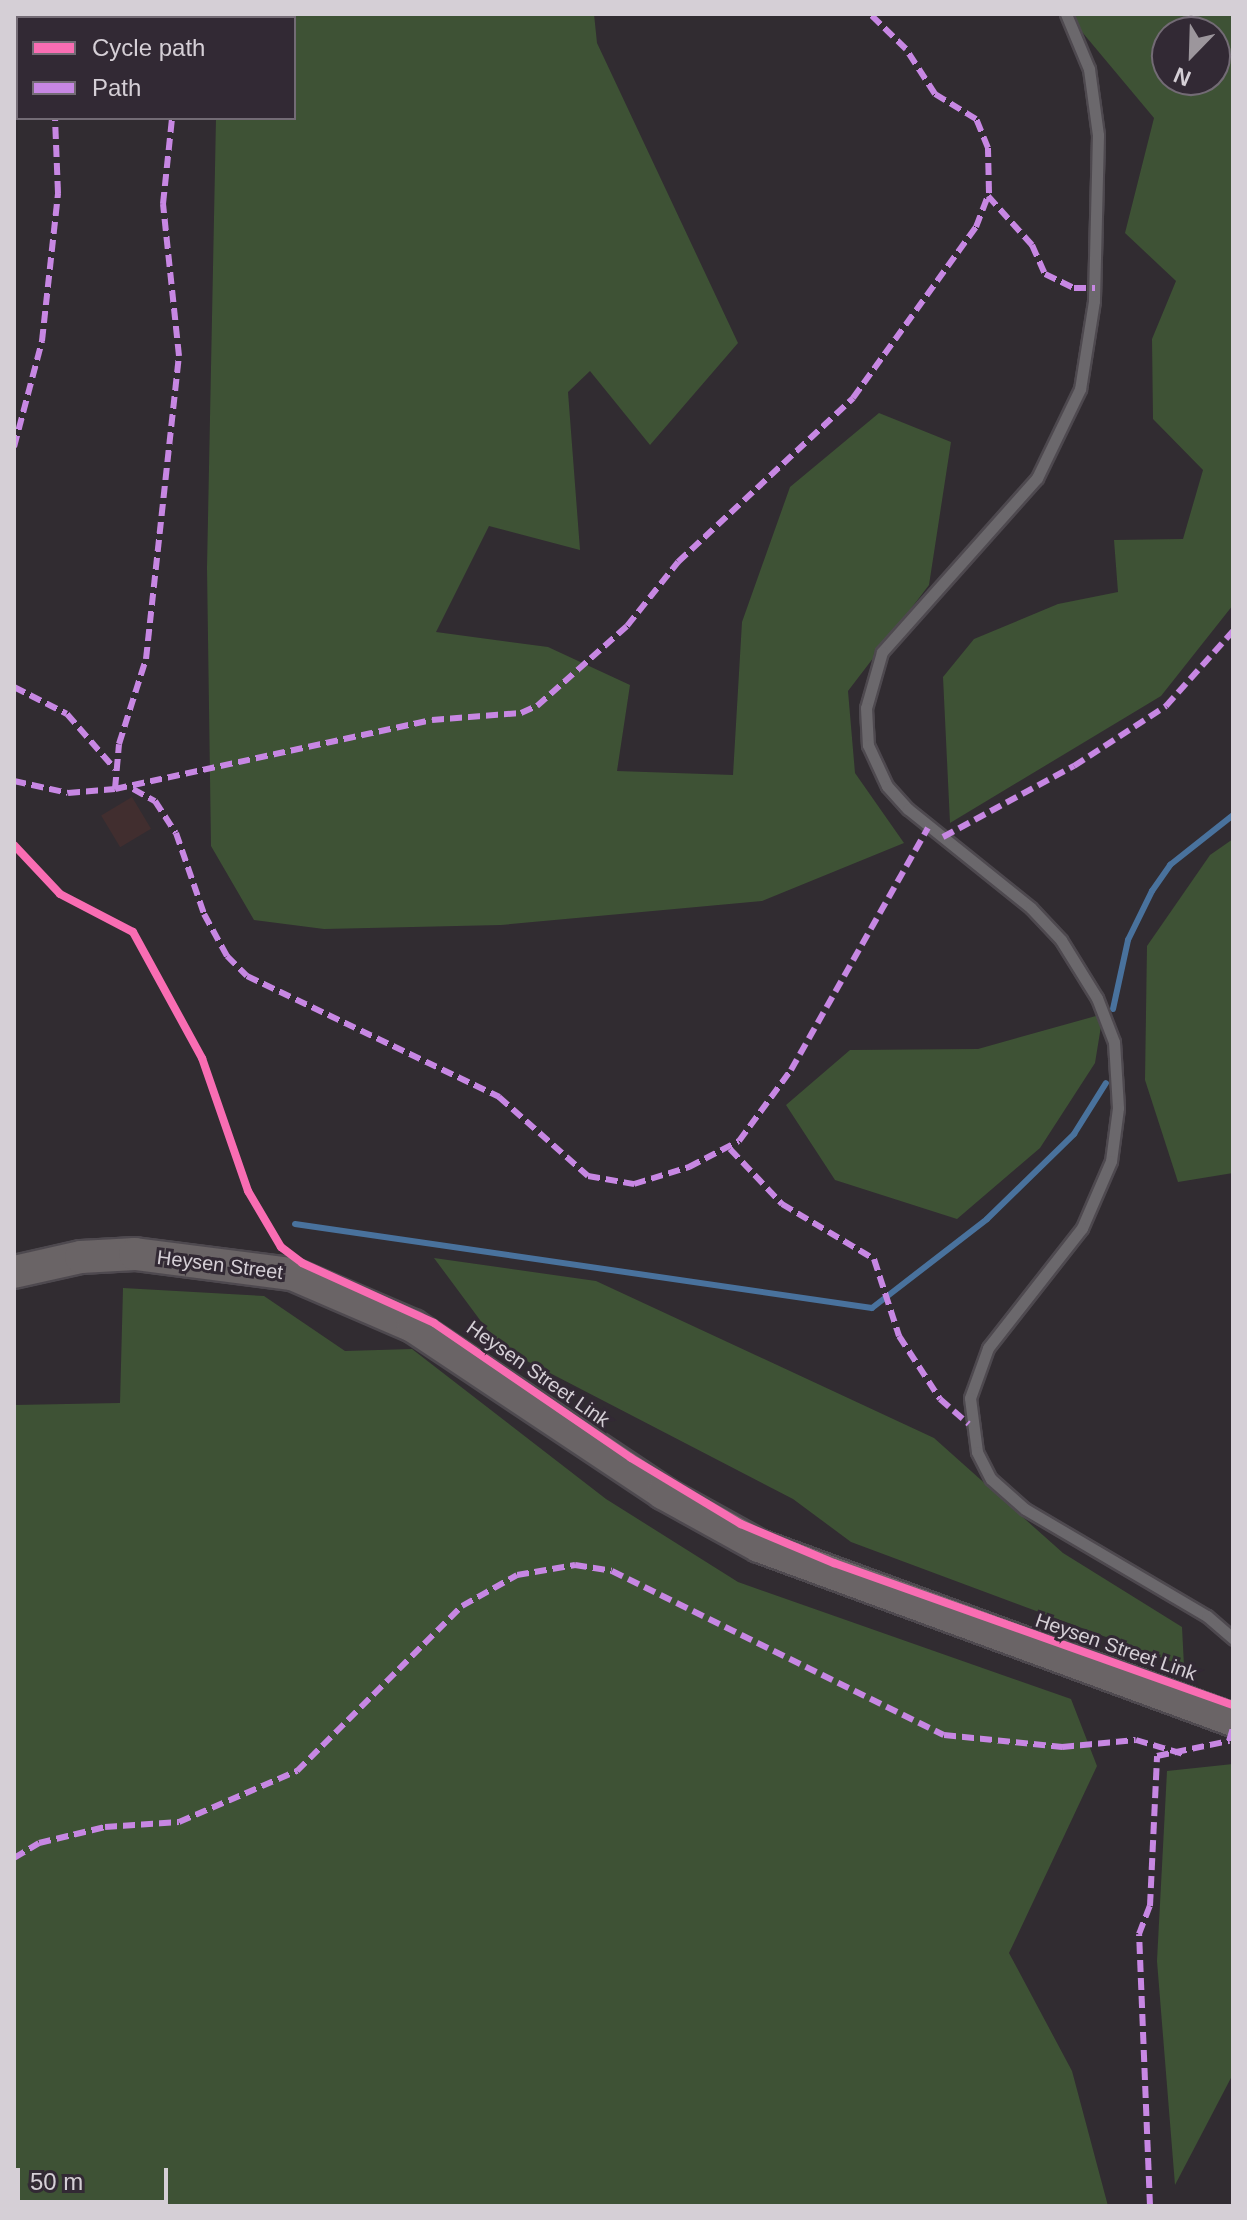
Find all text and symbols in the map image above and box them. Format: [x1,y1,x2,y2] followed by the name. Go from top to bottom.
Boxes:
[16,16,296,120] legend
[1151,16,1231,96] north arrow
[92,34,205,61] text: Cycle path
[1170,62,1194,91] text: N
[92,74,141,101] text: Path
[156,1245,284,1285] street label: Heysen Street
[462,1316,614,1432] street label: Heysen Street Link
[1032,1608,1200,1686] street label: Heysen Street Link
[20,2152,172,2202] scale bar
[30,2168,83,2195] text: 50 m

